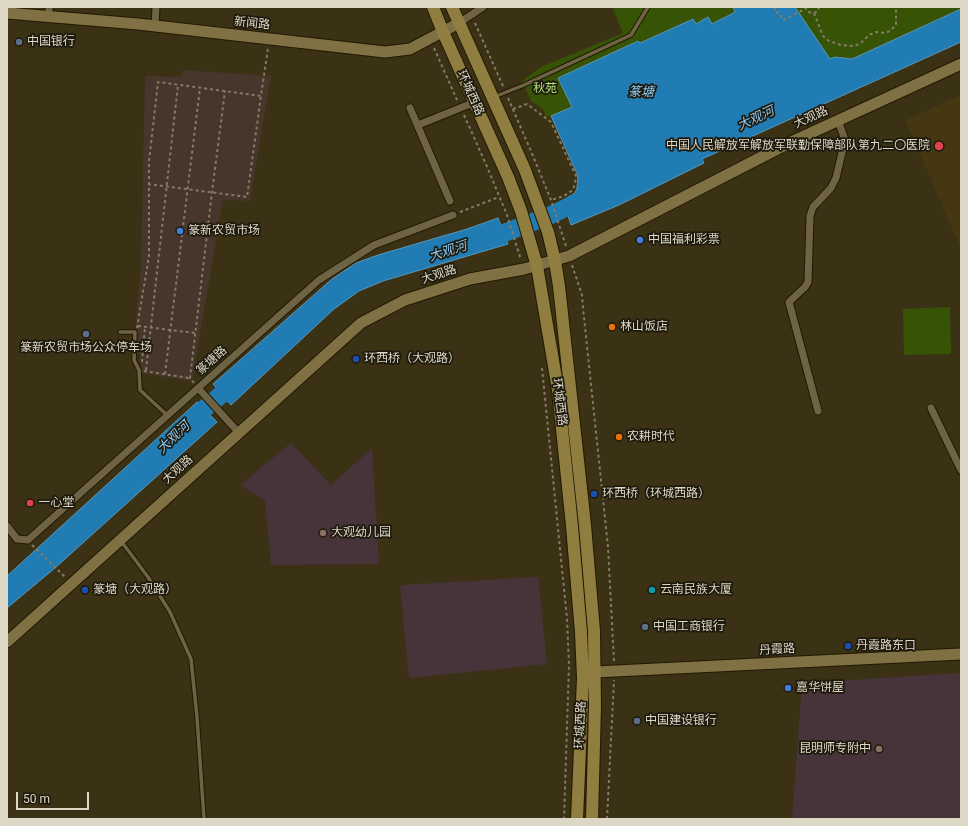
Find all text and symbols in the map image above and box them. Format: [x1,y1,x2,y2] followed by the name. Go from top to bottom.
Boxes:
[233,15,271,33] street label: 新闻路
[27,35,75,49] place label: 中国银行
[14,37,24,47] marker: 中国银行
[454,68,486,118] street label: 环城西路
[533,82,557,96] park label: 秋苑
[628,85,654,101] water label: 篆塘
[735,104,777,134] water label: 大观河
[792,104,830,132] street label: 大观路
[666,139,930,153] place label: 中国人民解放军解放军联勤保障部队第九二〇医院
[933,140,945,152] marker: 中国人民解放军解放军联勤保障部队第九二〇医院
[188,224,260,238] place label: 篆新农贸市场
[175,226,185,236] marker: 篆新农贸市场
[648,233,720,247] place label: 中国福利彩票
[635,235,645,245] marker: 中国福利彩票
[427,239,469,265] water label: 大观河
[420,263,458,287] street label: 大观路
[620,320,668,334] place label: 林山饭店
[607,322,617,332] marker: 林山饭店
[81,329,91,339] marker: 篆新农贸市场公众停车场
[20,341,152,355] place label: 篆新农贸市场公众停车场
[194,344,230,378] street label: 篆塘路
[364,352,460,366] place label: 环西桥（大观路）
[351,354,361,364] marker: 环西桥（大观路）
[549,377,569,427] street label: 环城西路
[155,419,193,457] water label: 大观河
[627,430,675,444] place label: 农耕时代
[614,432,624,442] marker: 农耕时代
[160,453,196,487] street label: 大观路
[602,487,710,501] place label: 环西桥（环城西路）
[589,489,599,499] marker: 环西桥（环城西路）
[38,496,74,510] place label: 一心堂
[25,498,35,508] marker: 一心堂
[331,526,391,540] place label: 大观幼儿园
[318,528,328,538] marker: 大观幼儿园
[93,583,177,597] place label: 篆塘（大观路）
[660,583,732,597] place label: 云南民族大厦
[80,585,90,595] marker: 篆塘（大观路）
[647,585,657,595] marker: 云南民族大厦
[653,620,725,634] place label: 中国工商银行
[640,622,650,632] marker: 中国工商银行
[856,639,916,653] place label: 丹霞路东口
[843,641,853,651] marker: 丹霞路东口
[759,642,795,658] street label: 丹霞路
[796,681,844,695] place label: 嘉华饼屋
[783,683,793,693] marker: 嘉华饼屋
[573,701,589,749] street label: 环城西路
[645,714,717,728] place label: 中国建设银行
[632,716,642,726] marker: 中国建设银行
[799,742,871,756] place label: 昆明师专附中
[874,744,884,754] marker: 昆明师专附中
[18,784,91,810] scale bar
[23,792,50,806] text: 50 m

